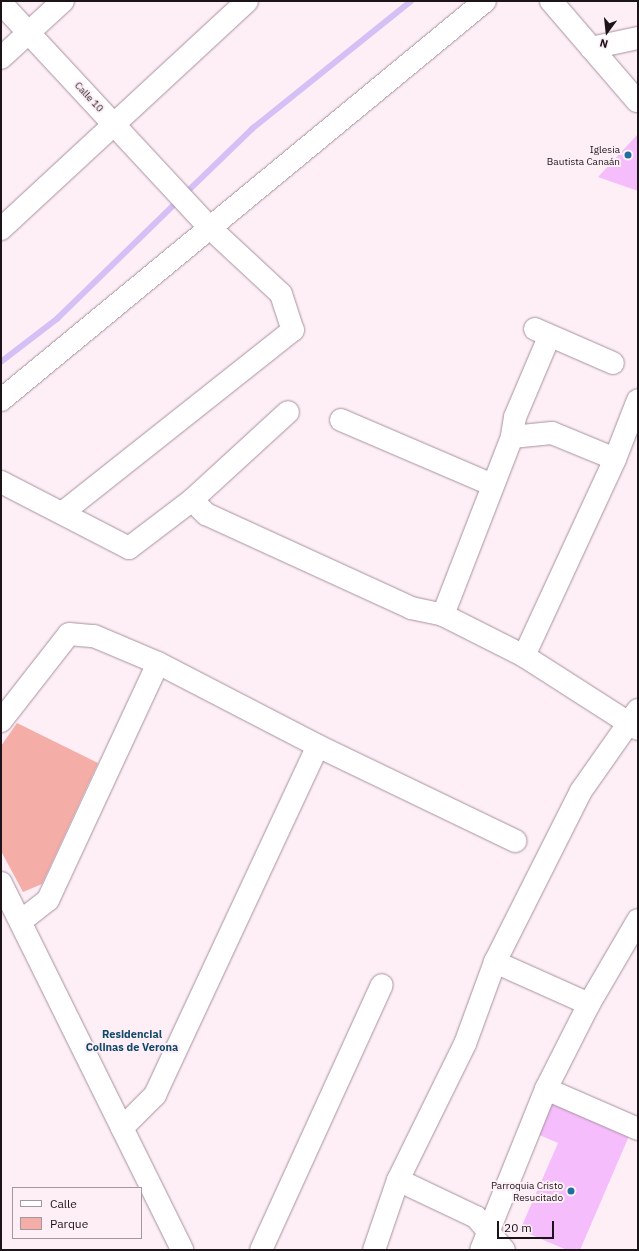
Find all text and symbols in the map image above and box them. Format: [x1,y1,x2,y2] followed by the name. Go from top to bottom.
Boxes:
[587,12,627,52] north arrow
[598,36,610,51] text: N
[72,79,106,115] street label: Calle 10
[547,143,620,166] place label: Iglesia Bautista Canaán
[623,150,633,160] marker: Iglesia Bautista Canaán
[86,1028,178,1054] district label: Residencial Colinas de Verona
[491,1179,563,1202] place label: Parroquia Cristo Resucitado
[566,1186,576,1196] marker: Parroquia Cristo Resucitado
[12,1187,142,1239] legend
[50,1196,77,1211] text: Calle
[499,1213,556,1239] scale bar
[50,1216,88,1231] text: Parque
[504,1220,532,1235] text: 20 m

